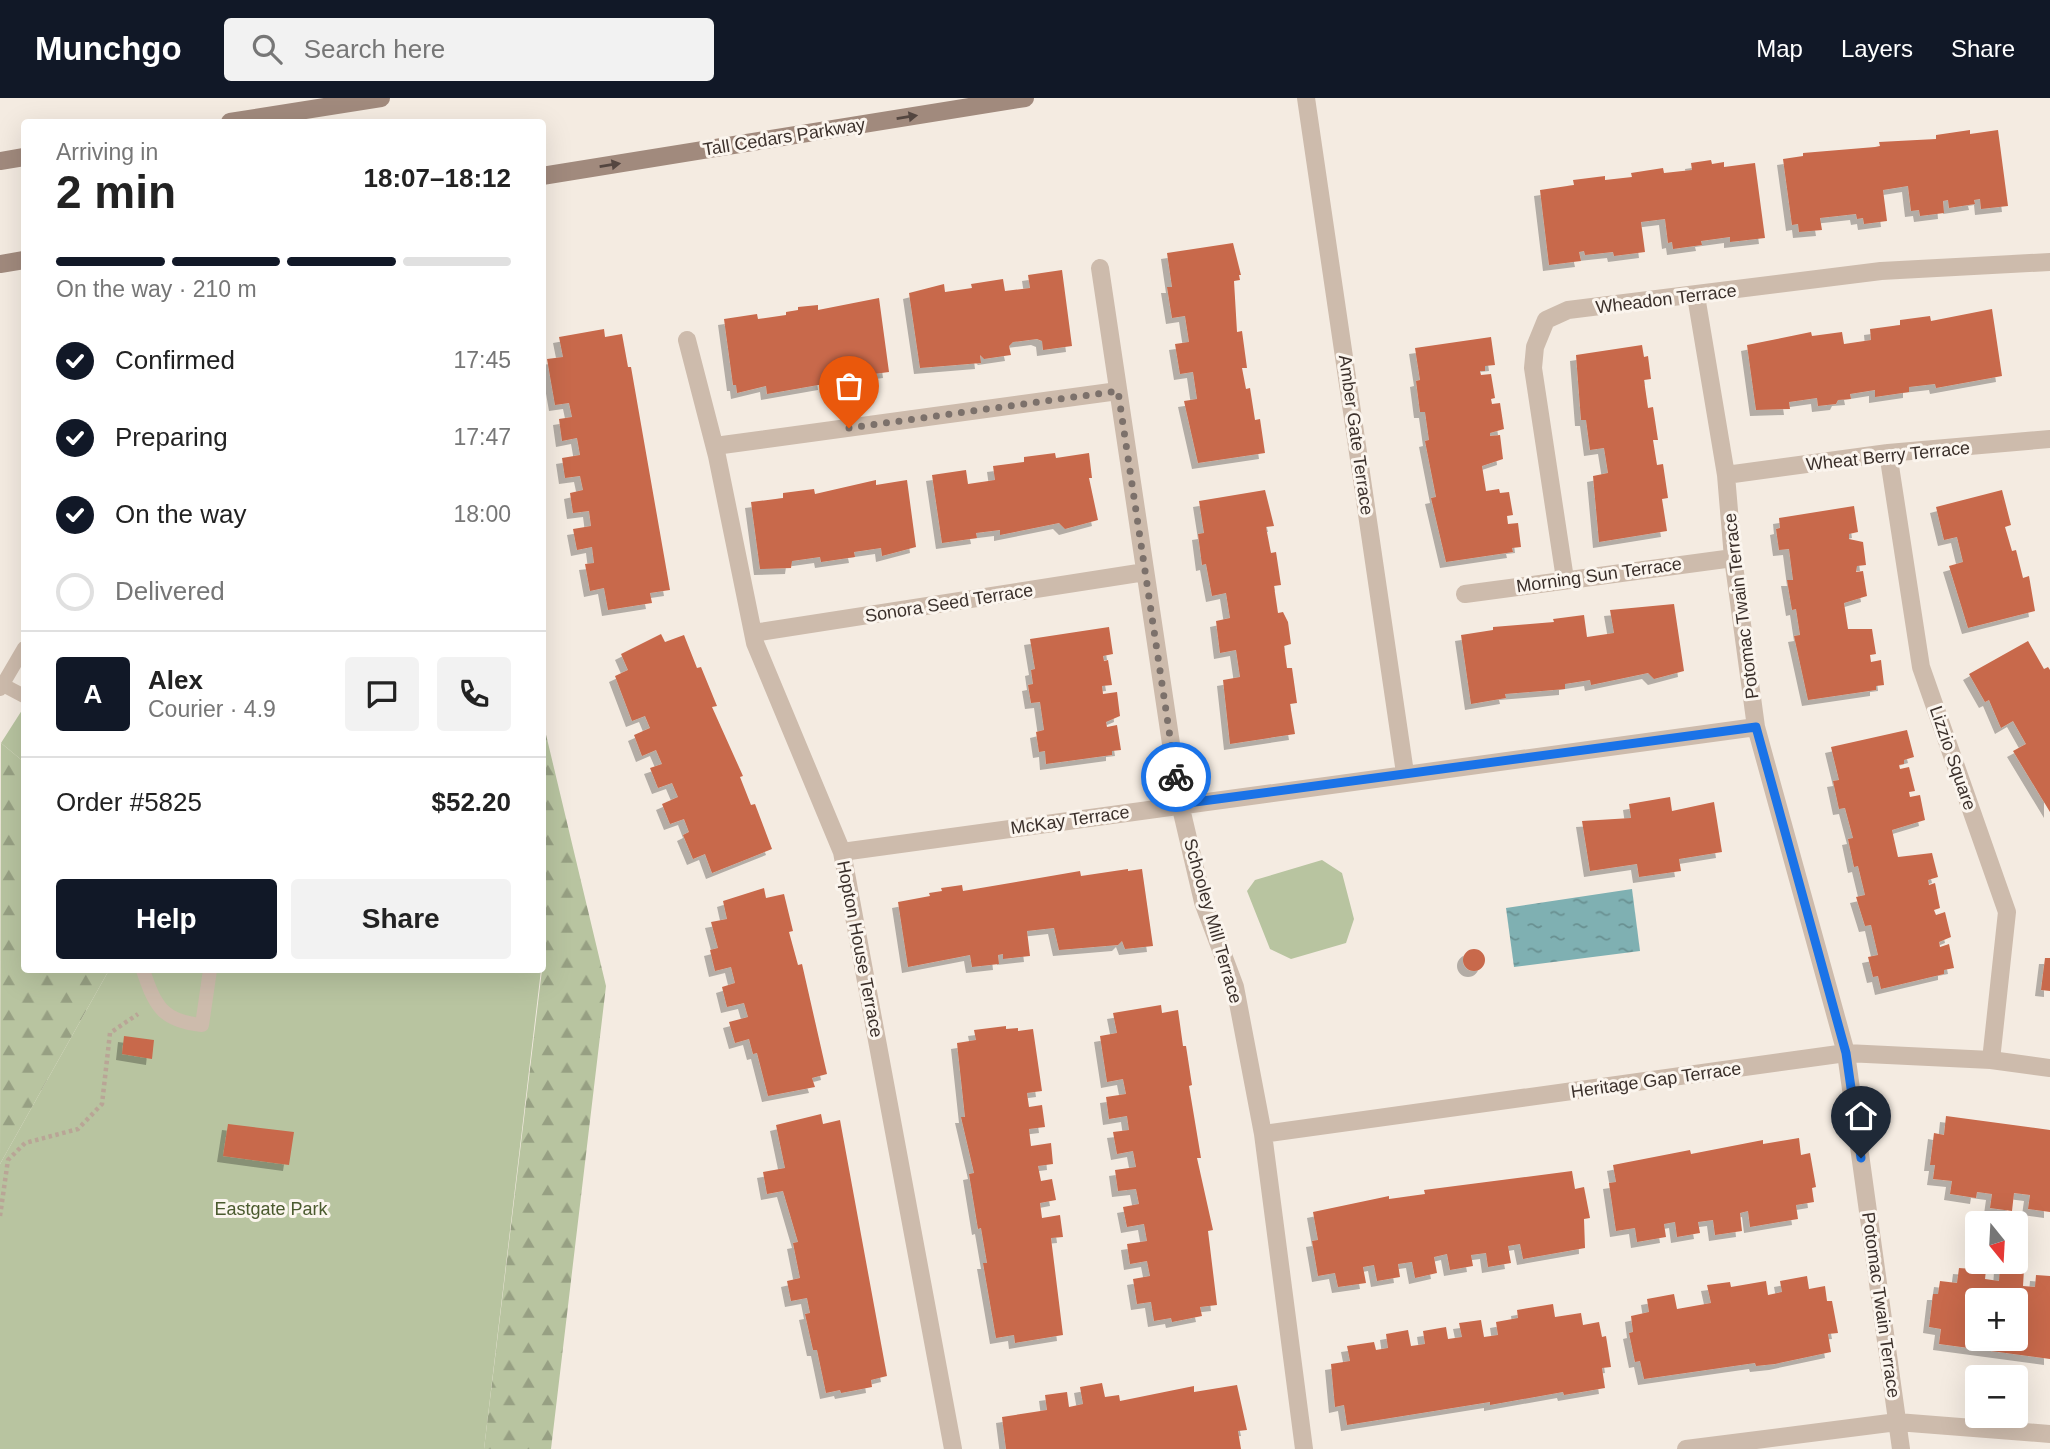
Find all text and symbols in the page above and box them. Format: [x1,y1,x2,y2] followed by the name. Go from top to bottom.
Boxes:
[224,18,714,81] search box
[35,30,182,67] text: Munchgo
[248,30,286,68] icon: search
[304,34,445,64] text: Search here
[1756,35,1803,62] text: Map
[1841,35,1913,62] text: Layers
[1951,35,2015,62] text: Share
[896,111,918,122] one-way arrow
[701,114,867,160] street label: Tall Cedars Parkway
[56,139,158,165] text: Arriving in
[599,159,621,170] one-way arrow
[364,163,511,193] text: 18:07–18:12
[56,166,176,218] text: 2 min
[56,276,257,302] text: On the way · 210 m
[1594,280,1738,318] street label: Wheadon Terrace
[56,342,94,380] icon: check
[115,345,235,375] text: Confirmed
[453,347,511,373] text: 17:45
[1335,354,1377,516] street label: Amber Gate Terrace
[819,356,879,428] pin
[830,367,868,405] icon: bag
[56,419,94,457] icon: check
[115,422,228,452] text: Preparing
[453,424,511,450] text: 17:47
[1805,437,1971,475] street label: Wheat Berry Terrace
[56,496,94,534] icon: check
[115,499,247,529] text: On the way
[453,501,511,527] text: 18:00
[1720,512,1762,700] street label: Potomac Twain Terrace
[1515,553,1683,597] street label: Morning Sun Terrace
[115,576,225,606] text: Delivered
[864,580,1034,626] street label: Sonora Seed Terrace
[345,657,419,731] button: chat
[437,657,511,731] button: phone
[148,665,203,695] text: Alex
[84,679,102,709] text: A
[148,696,276,722] text: Courier · 4.9
[1926,703,1980,813] street label: Lizzio Square
[1141,742,1211,812] courier
[1157,758,1195,796] icon: bike
[56,787,202,817] text: Order #5825
[431,787,511,817] text: $52.20
[1009,802,1131,838] street label: McKay Terrace
[1180,836,1246,1006] street label: Schooley Mill Terrace
[833,859,887,1039] street label: Hopton House Terrace
[56,879,277,959] button: Help
[291,879,511,959] button: Share
[1570,1058,1742,1102] street label: Heritage Gap Terrace
[1831,1086,1891,1158] pin
[1842,1097,1880,1135] icon: home
[214,1199,329,1219] park label: Eastgate Park
[1858,1211,1904,1399] street label: Potomac Twain Terrace
[1965,1211,2028,1274] north arrow
[1965,1211,2028,1428] map controls
[1965,1288,2028,1351] button: +
[1965,1365,2028,1428] button: −

